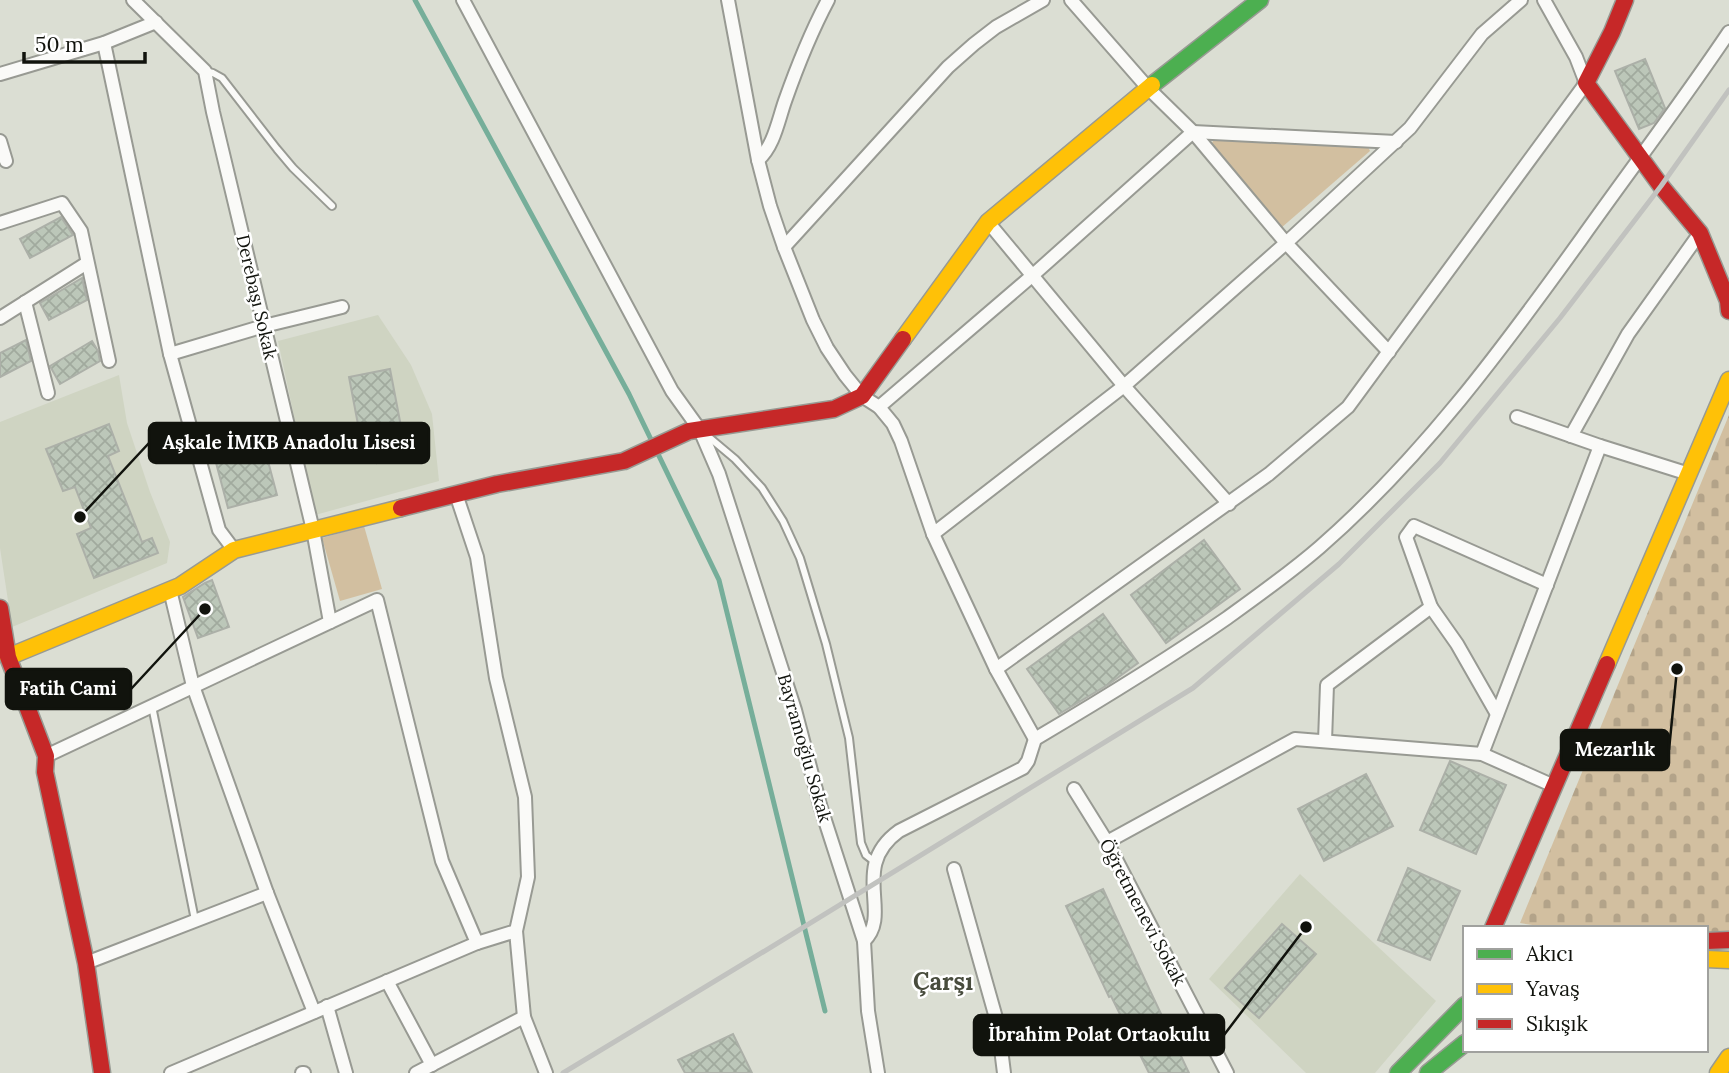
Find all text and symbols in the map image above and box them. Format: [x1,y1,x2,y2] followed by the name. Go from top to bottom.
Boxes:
[24,21,145,65] scale bar
[35,31,84,58] text: 50 m
[231,232,283,362] street label: Derebaşı Sokak
[149,423,429,463] callout: Aşkale İMKB Anadolu Lisesi
[163,430,415,454] text: Aşkale İMKB Anadolu Lisesi
[6,669,131,709] callout: Fatih Cami
[773,671,837,825] street label: Bayramoğlu Sokak
[19,676,117,700] text: Fatih Cami
[1561,730,1669,770] callout: Mezarlık
[1575,737,1655,761] text: Mezarlık
[1095,835,1192,990] street label: Öğretmenevi Sokak
[1463,926,1708,1052] legend
[1525,940,1573,967] text: Akıcı
[913,966,973,997] district label: Çarşı
[1525,975,1580,1002] text: Yavaş
[1526,1010,1588,1037] text: Sıkışık
[974,1015,1224,1055] callout: İbrahim Polat Ortaokulu
[988,1022,1210,1046] text: İbrahim Polat Ortaokulu

